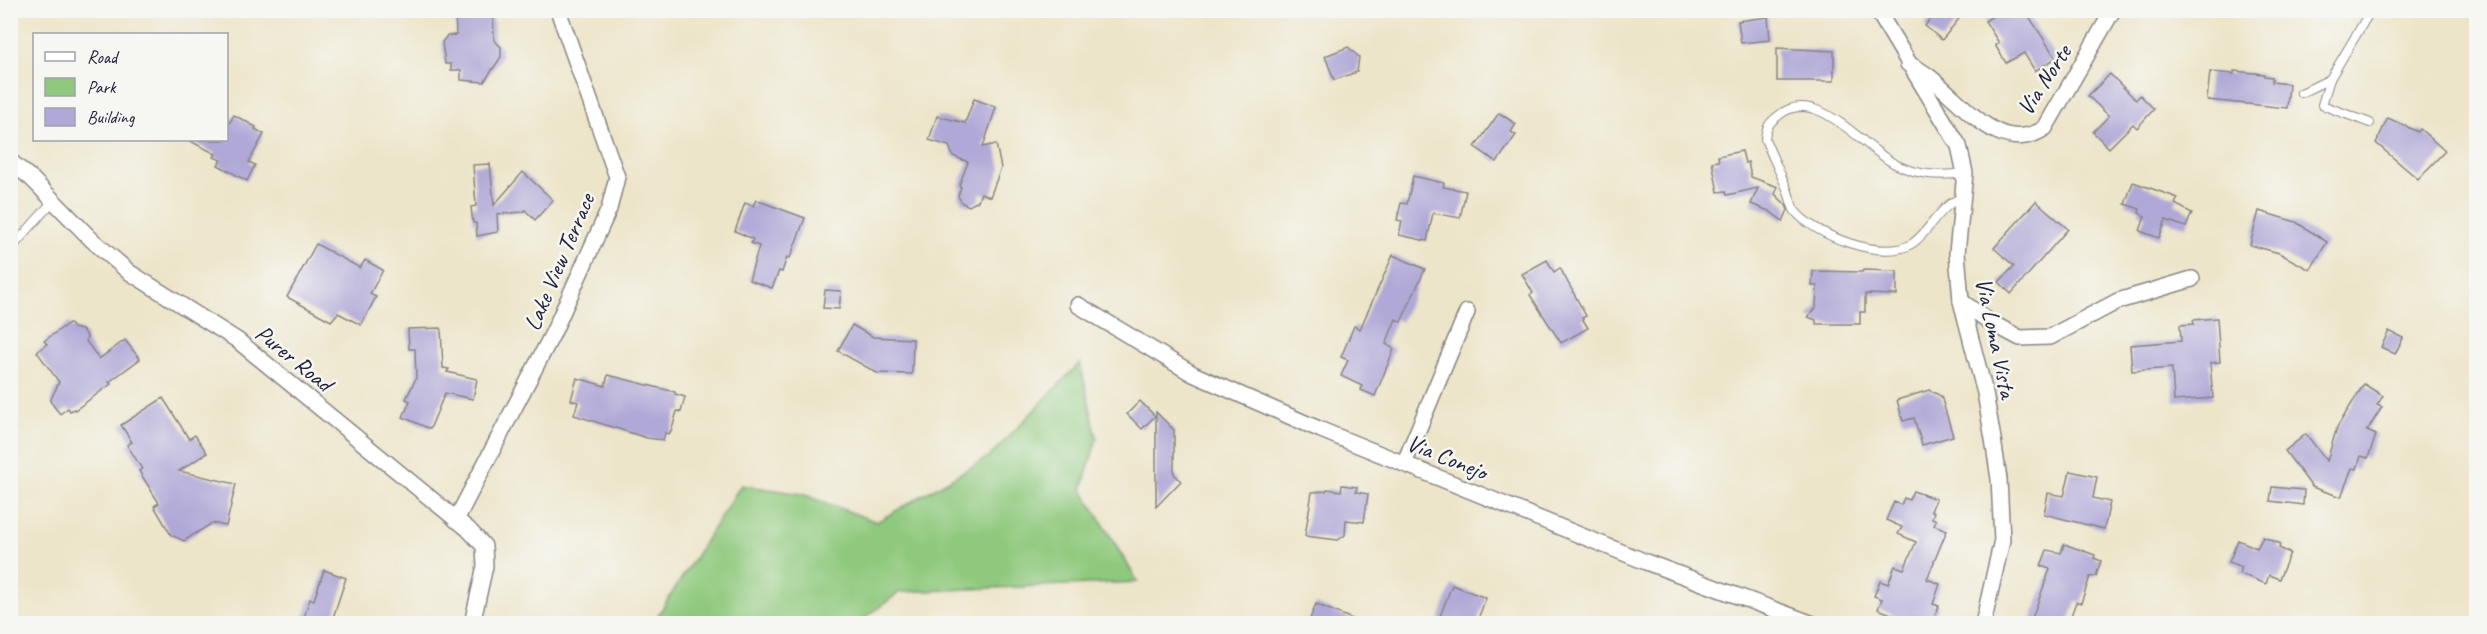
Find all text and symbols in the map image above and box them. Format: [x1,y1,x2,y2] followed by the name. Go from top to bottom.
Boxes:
[33,33,228,141] legend
[2010,37,2079,121] street label: Via Norte
[87,46,120,68] text: Road
[87,76,117,98] text: Park
[87,106,136,128] text: Building
[517,187,602,335] street label: Lake View Terrace
[1969,275,2024,403] street label: Via Loma Vista
[249,318,341,400] street label: Purer Road
[1403,427,1494,488] street label: Via Conejo

